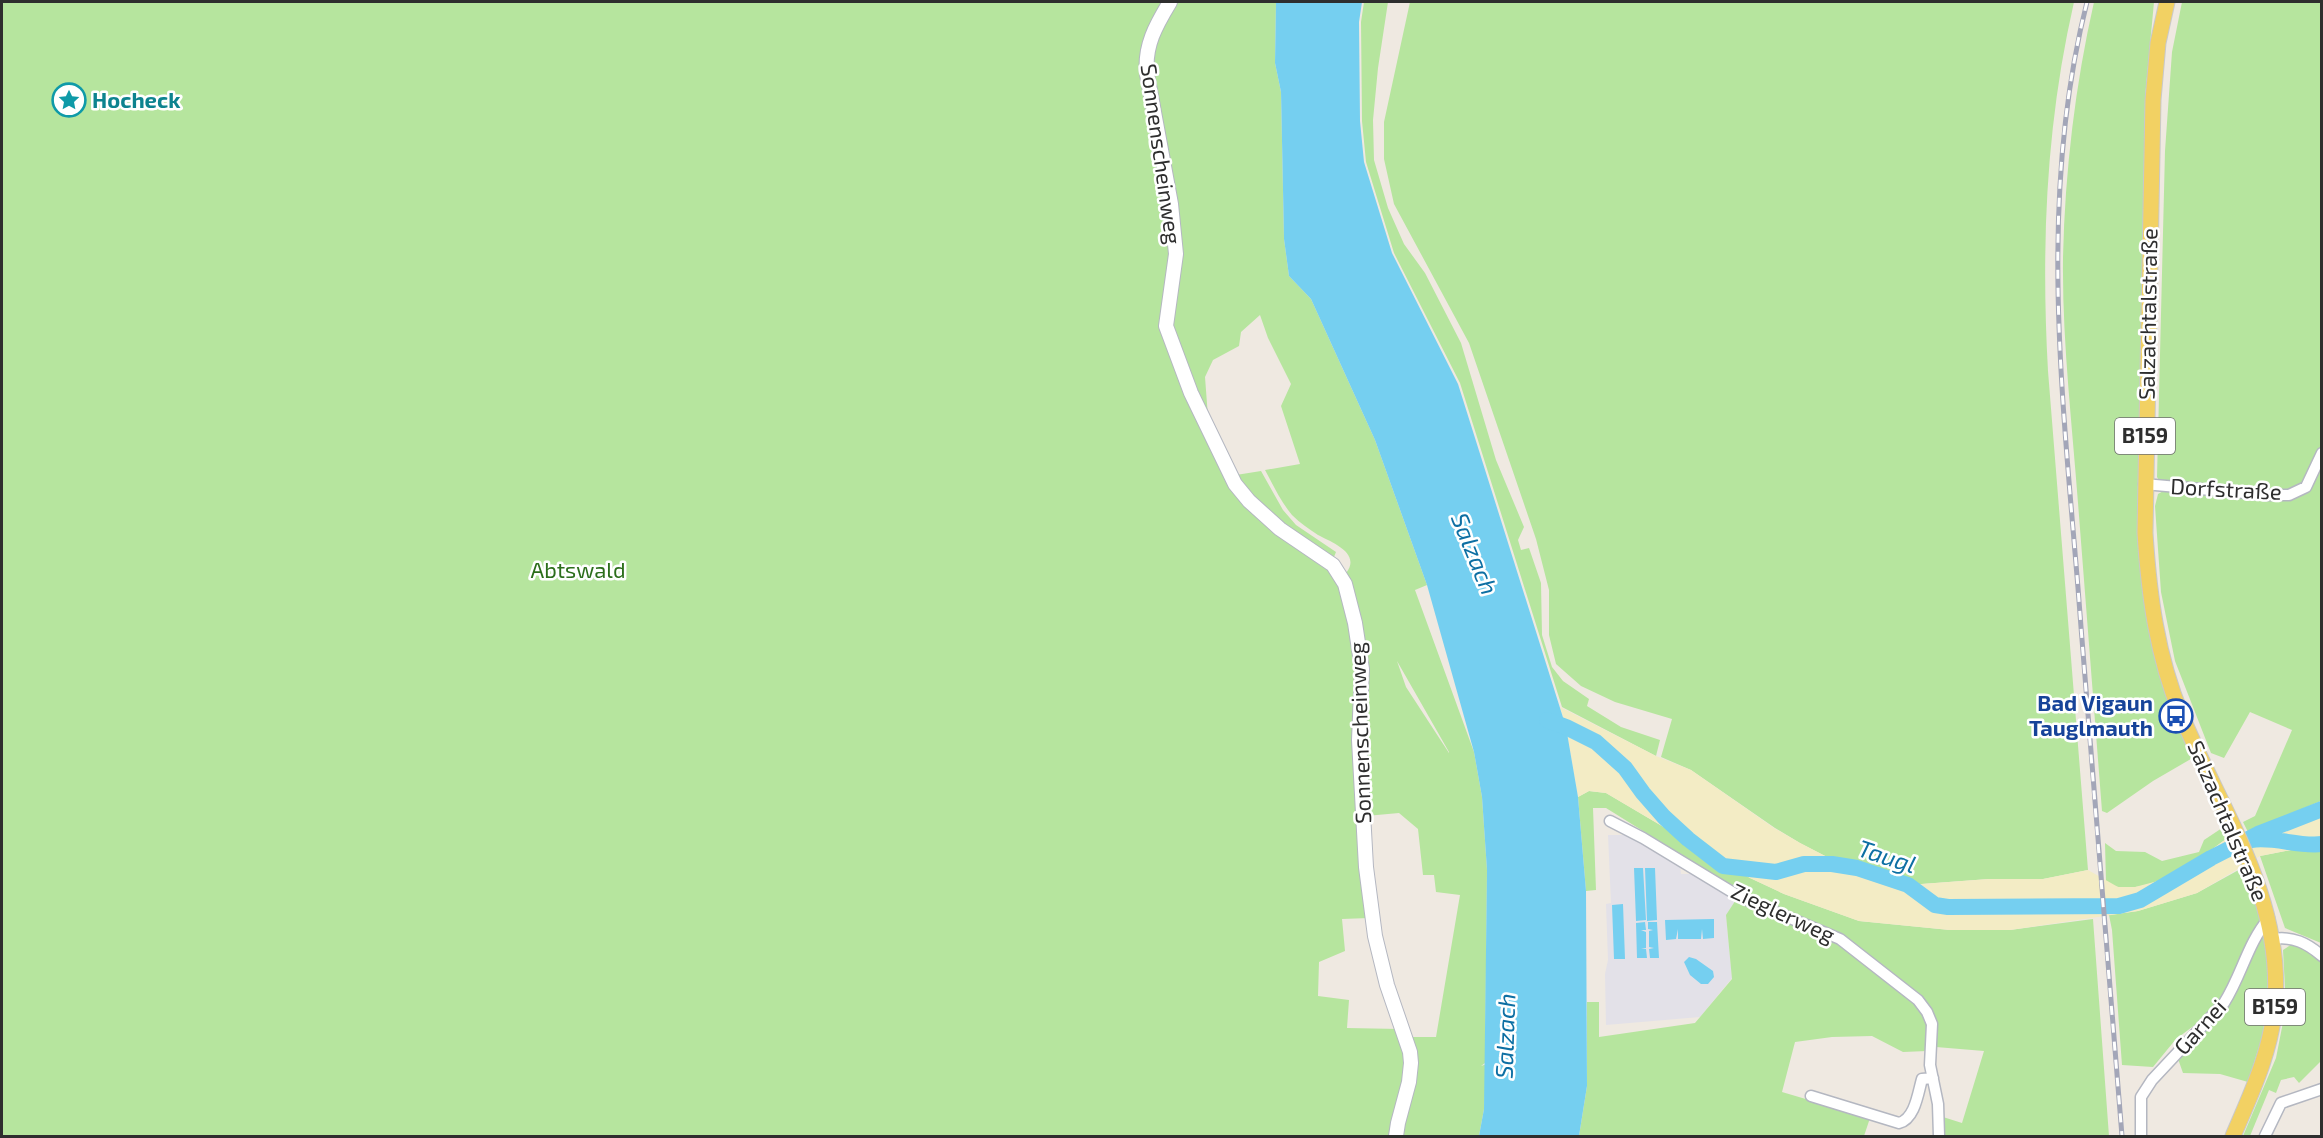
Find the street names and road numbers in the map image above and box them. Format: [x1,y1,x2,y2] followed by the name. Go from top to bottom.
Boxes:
[1136,62,1188,246] street label: Sonnenscheinweg
[2133,228,2161,400] street label: Salzachtalstraße
[2115,418,2175,454] road number: B159
[2170,472,2282,504] street label: Dorfstraße
[1343,642,1375,824] street label: Sonnenscheinweg
[2183,736,2274,905] street label: Salzachtalstraße
[1727,877,1839,947] street label: Zieglerweg
[2245,989,2305,1025] road number: B159
[2168,994,2231,1059] street label: Garnei

